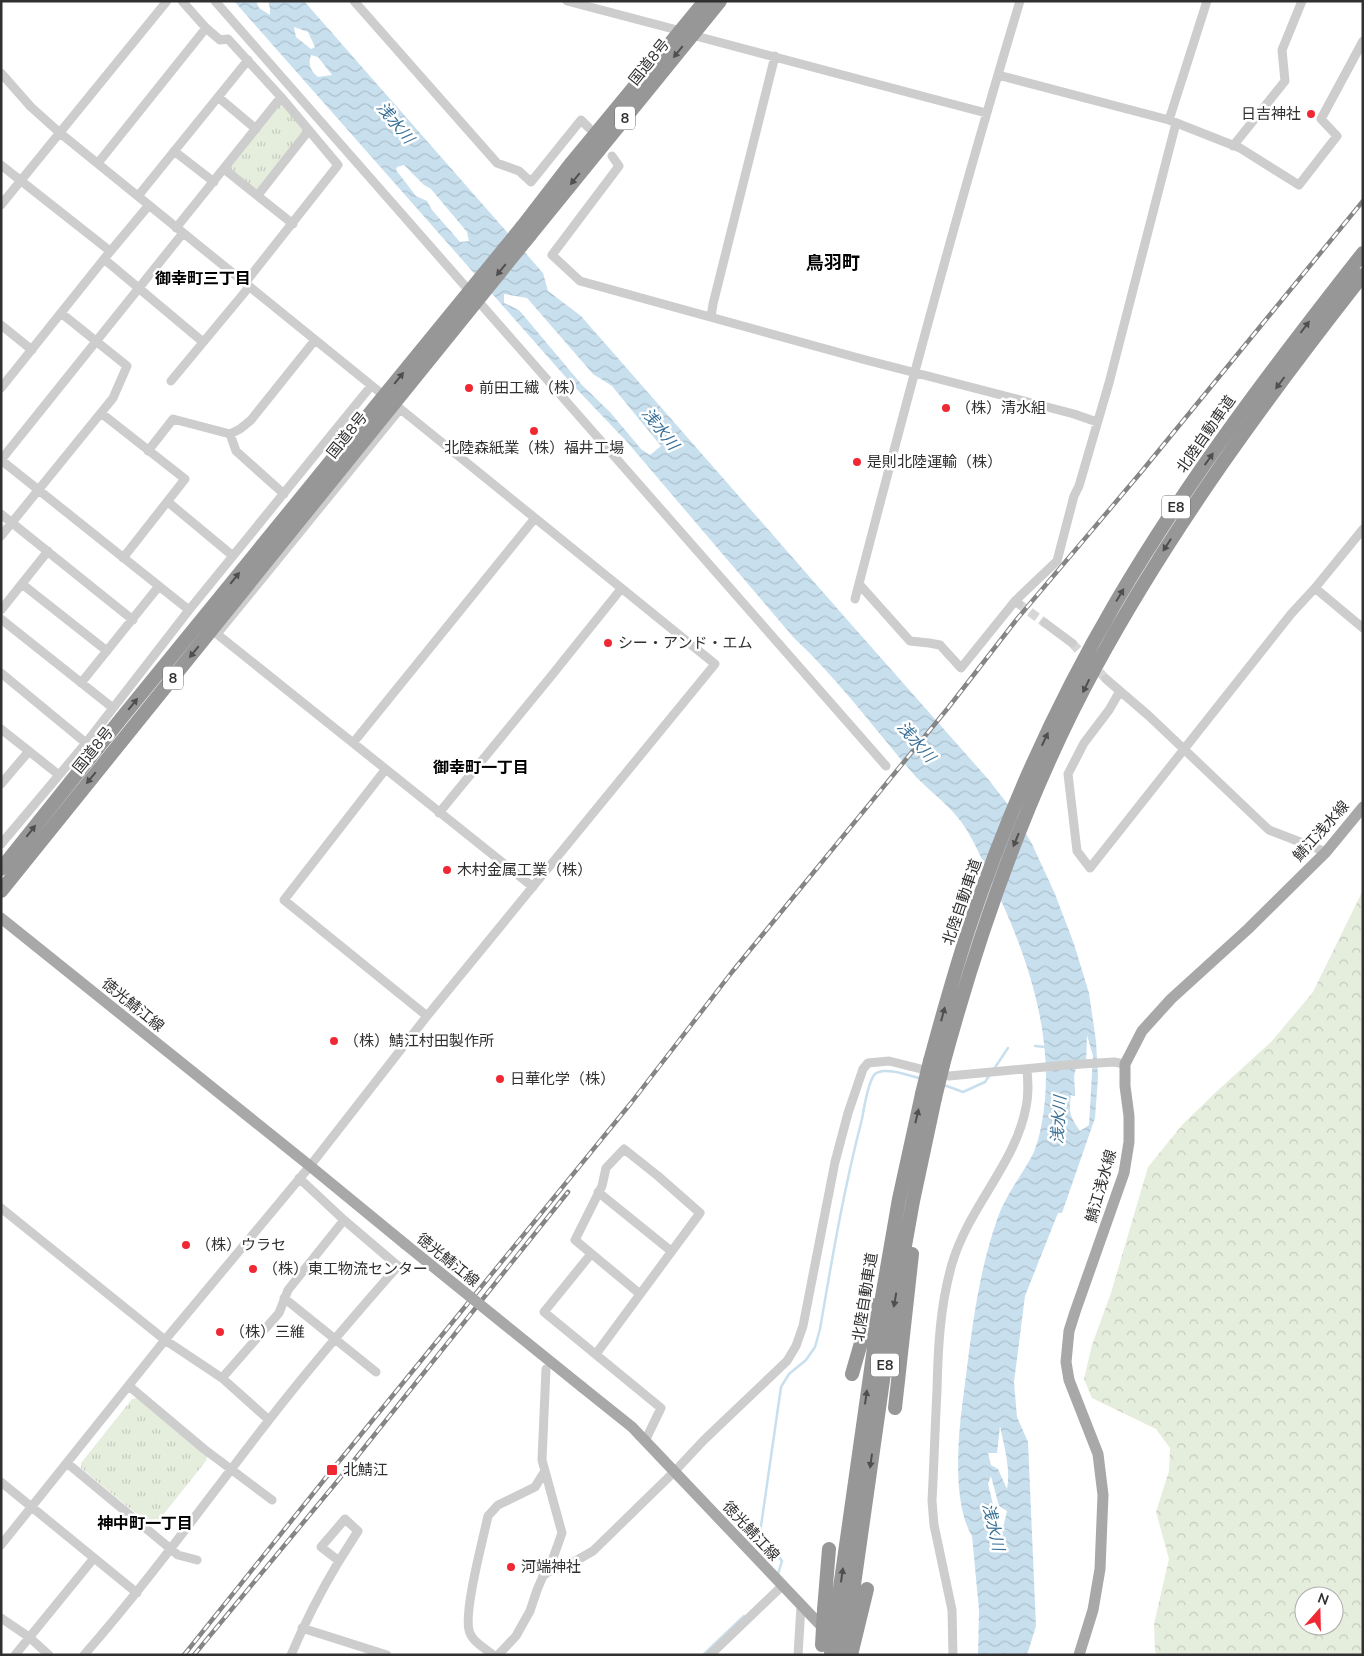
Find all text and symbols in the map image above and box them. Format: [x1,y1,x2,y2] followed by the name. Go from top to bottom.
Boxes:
[624,35,674,89] street label: 国道8号
[672,46,683,59] one-way arrow
[371,97,420,150] water label: 浅水川
[1241,104,1301,124] place label: 日吉神社
[615,106,635,130] road number: 8
[1305,108,1317,120] marker: 日吉神社
[570,172,581,185] one-way arrow
[806,251,860,275] district label: 鳥羽町
[496,264,507,277] one-way arrow
[155,268,251,290] district label: 御幸町三丁目
[1299,321,1310,334] one-way arrow
[393,372,404,385] one-way arrow
[1274,376,1285,389] one-way arrow
[479,378,584,398] place label: 前田工繊（株）
[463,382,475,394] marker: 前田工繊（株）
[1172,391,1240,477] street label: 北陸自動車道
[956,398,1046,418] place label: （株）清水組
[940,402,952,414] marker: （株）清水組
[637,403,685,456] water label: 浅水川
[322,408,372,462] street label: 国道8号
[528,425,540,437] marker: 北陸森紙業（株）福井工場
[444,438,624,458] place label: 北陸森紙業（株）福井工場
[867,452,1002,472] place label: 是則北陸運輸（株）
[1204,452,1214,466] one-way arrow
[851,456,863,468] marker: 是則北陸運輸（株）
[1162,496,1190,518] road number: E8
[1162,538,1172,551] one-way arrow
[230,572,241,585] one-way arrow
[1116,588,1125,601] one-way arrow
[618,633,752,653] place label: シー・アンド・エム
[602,637,614,649] marker: シー・アンド・エム
[188,645,199,658] one-way arrow
[163,666,183,690] road number: 8
[1082,678,1090,693] one-way arrow
[127,698,138,711] one-way arrow
[892,717,941,769] water label: 浅水川
[68,723,118,777] street label: 国道8号
[1041,732,1049,746] one-way arrow
[433,757,529,779] district label: 御幸町一丁目
[86,772,97,785] one-way arrow
[1288,796,1354,866] street label: 鯖江浅水線
[26,825,37,838] one-way arrow
[1011,833,1019,847] one-way arrow
[938,856,986,948] street label: 北陸自動車道
[457,860,592,880] place label: 木村金属工業（株）
[441,864,453,876] marker: 木村金属工業（株）
[98,974,168,1036] street label: 徳光鯖江線
[939,1007,947,1022] one-way arrow
[344,1031,494,1051] place label: （株）鯖江村田製作所
[328,1035,340,1047] marker: （株）鯖江村田製作所
[510,1069,615,1089] place label: 日華化学（株）
[494,1073,506,1085] marker: 日華化学（株）
[1046,1093,1072,1145] water label: 浅水川
[913,1109,921,1124] one-way arrow
[1081,1147,1121,1225] street label: 鯖江浅水線
[413,1229,483,1291] street label: 徳光鯖江線
[196,1235,286,1255] place label: （株）ウラセ
[180,1239,192,1251] marker: （株）ウラセ
[848,1251,882,1343] street label: 北陸自動車道
[263,1259,428,1279] place label: （株）東工物流センター
[247,1263,259,1275] marker: （株）東工物流センター
[890,1292,898,1308] one-way arrow
[230,1322,305,1342] place label: （株）三維
[214,1326,226,1338] marker: （株）三維
[871,1354,899,1376] road number: E8
[863,1388,871,1404] one-way arrow
[867,1453,875,1469] one-way arrow
[343,1460,388,1480] place label: 北鯖江
[325,1463,339,1477] marker: 北鯖江
[718,1497,784,1565] street label: 徳光鯖江線
[977,1501,1010,1555] water label: 浅水川
[97,1513,193,1535] district label: 神中町一丁目
[521,1557,581,1577] place label: 河端神社
[505,1561,517,1573] marker: 河端神社
[838,1567,846,1583] one-way arrow
[1294,1586,1344,1636] north arrow
[1315,1589,1331,1610] text: N

